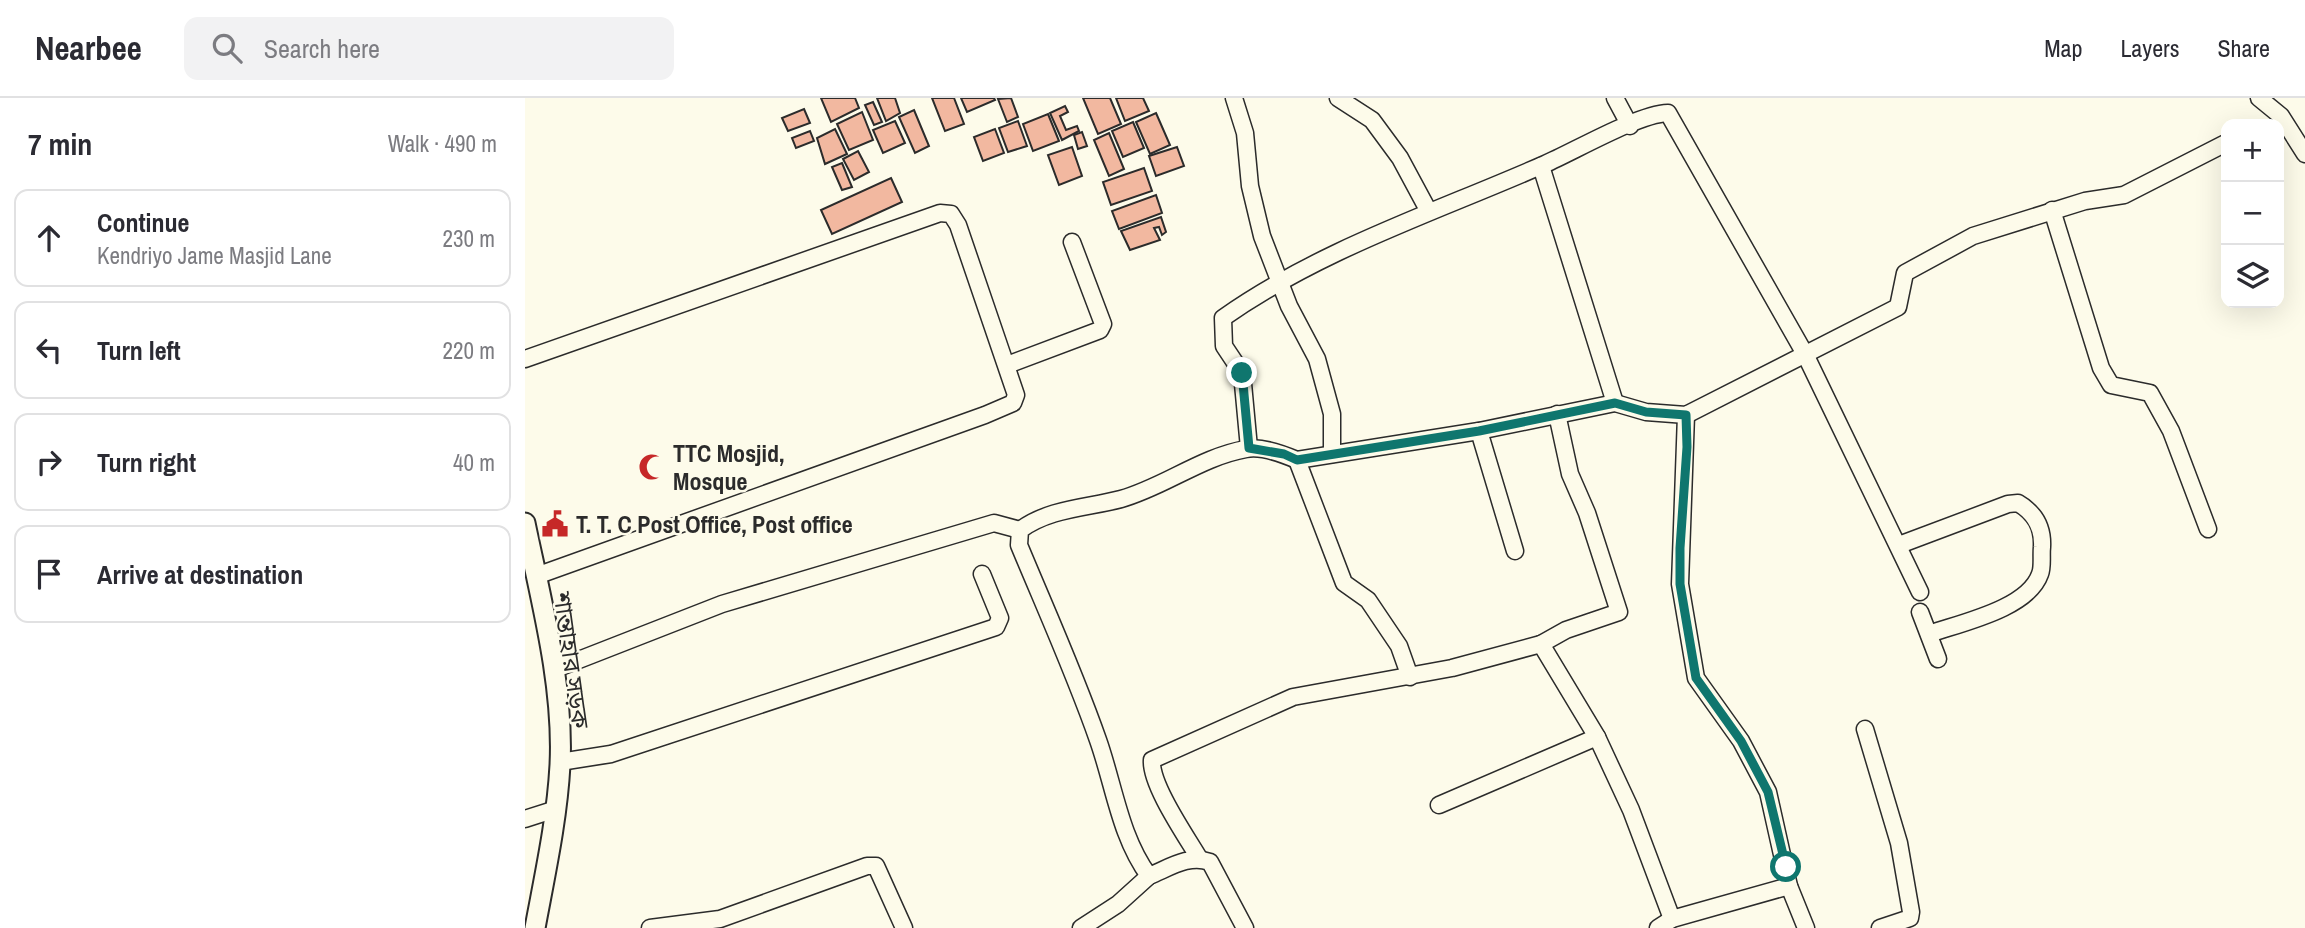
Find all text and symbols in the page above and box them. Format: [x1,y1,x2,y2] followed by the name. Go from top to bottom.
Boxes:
[184,17,674,80] search box
[35,26,142,70] text: Nearbee
[208,29,246,67] icon: search
[264,31,380,66] text: Search here
[2044,32,2082,64] text: Map
[2120,32,2179,64] text: Layers
[2217,32,2270,64] text: Share
[2221,119,2284,308] map controls
[2221,119,2284,182] button: +
[28,124,92,164] text: 7 min
[388,128,497,159] text: Walk · 490 m
[2221,182,2284,245] button: −
[97,205,189,240] text: Continue
[30,219,68,257] icon: ahead
[443,223,495,254] text: 230 m
[97,240,332,271] text: Kendriyo Jame Masjid Lane
[2221,245,2284,308] button: layers
[30,331,68,369] icon: left
[97,333,181,368] text: Turn left
[443,335,495,366] text: 220 m
[1226,357,1257,388] route end
[673,437,785,497] place label: TTC Mosjid, Mosque
[30,443,68,481] icon: right
[97,445,196,480] text: Turn right
[453,447,495,478] text: 40 m
[637,452,667,482] mosque icon: TTC Mosjid, Mosque
[576,508,853,540] place label: T. T. C Post Office, Post office
[540,509,570,539] public building icon: T. T. C Post Office, Post office
[30,555,68,593] icon: arrive
[97,557,303,592] text: Arrive at destination
[546,589,598,731] street label: শান্তাহার সড়ক
[1770,851,1801,882] route start

